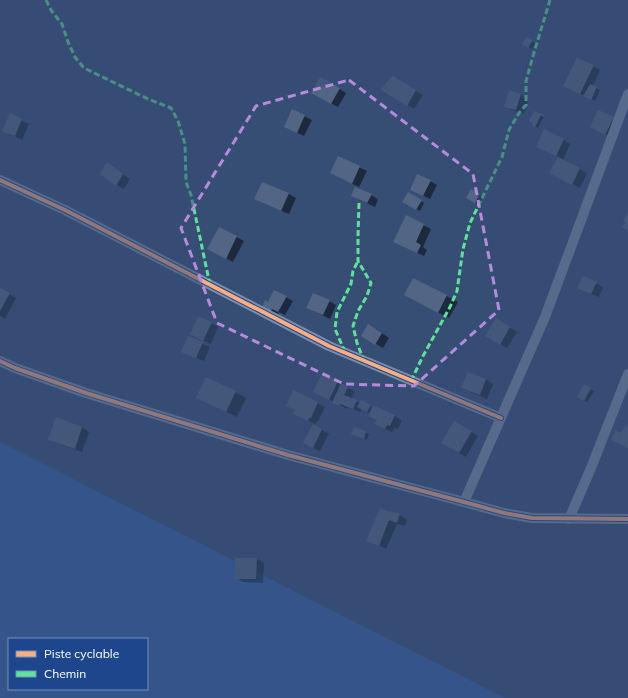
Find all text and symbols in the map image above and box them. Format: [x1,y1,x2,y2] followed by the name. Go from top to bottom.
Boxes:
[8,638,148,690] legend
[44,646,119,661] text: Piste cyclable
[44,666,86,681] text: Chemin

